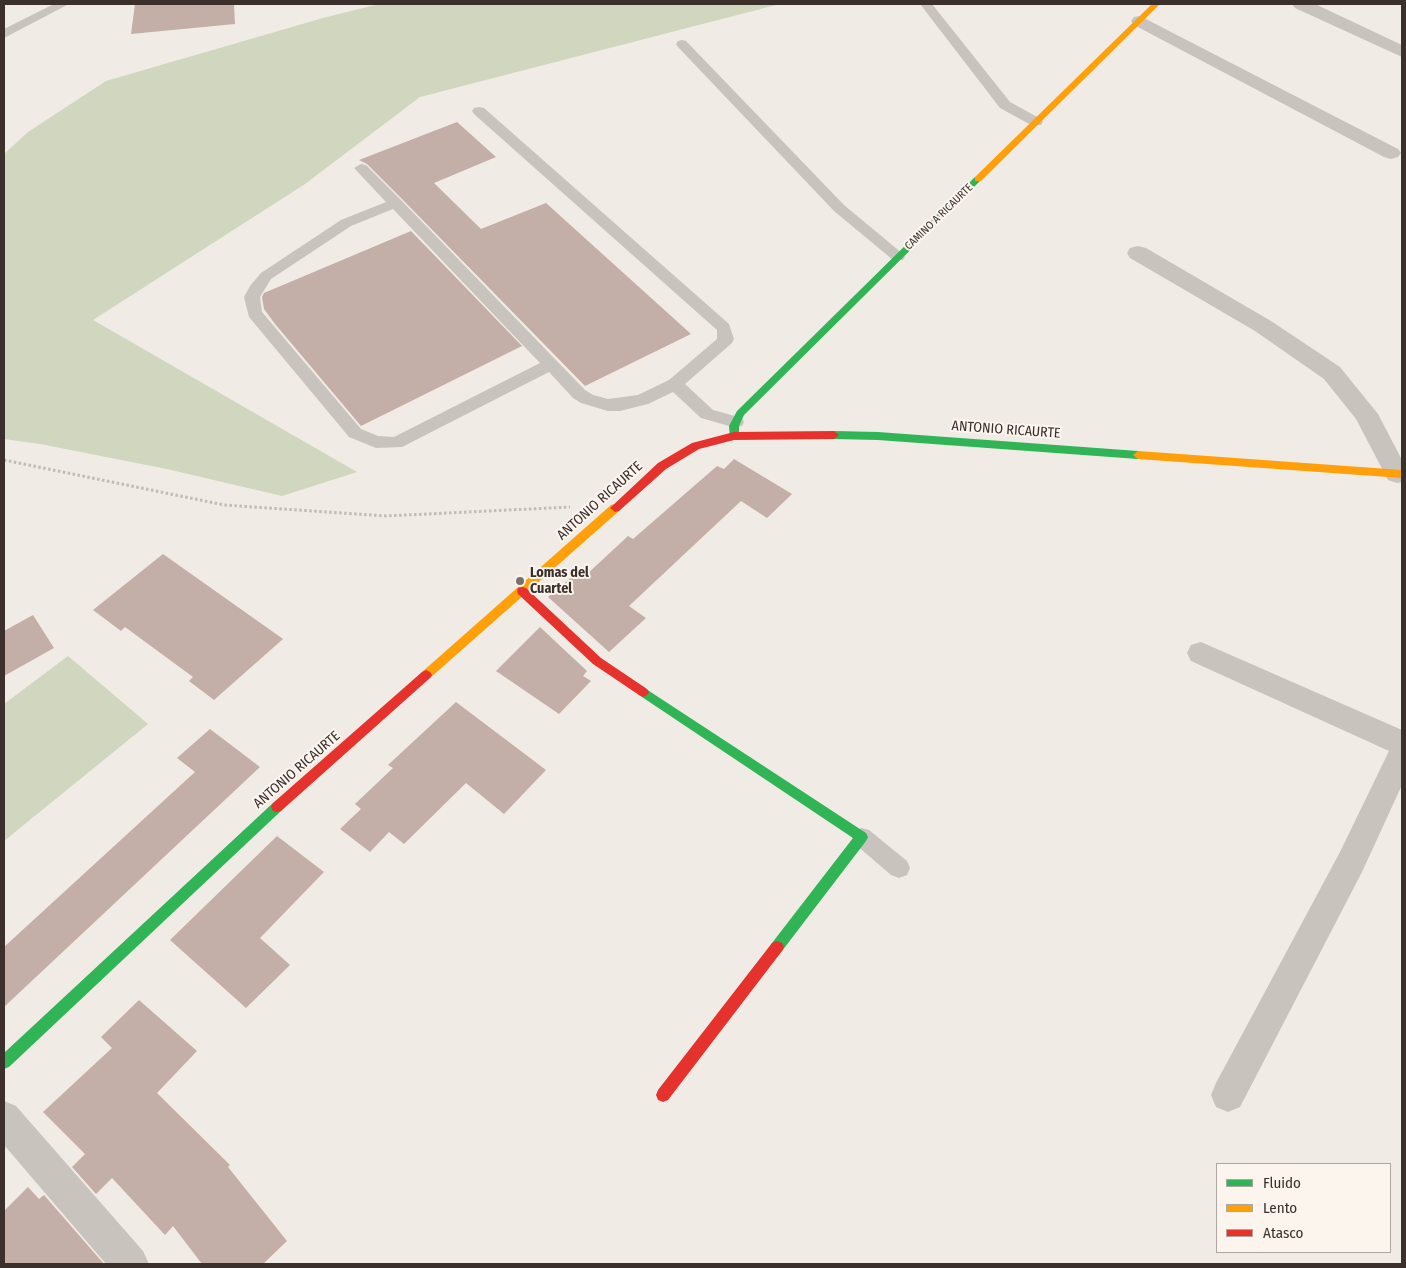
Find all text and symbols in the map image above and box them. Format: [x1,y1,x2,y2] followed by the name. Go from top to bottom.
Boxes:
[902,181,976,253] street label: CAMINO A RICAURTE
[951,418,1061,442] street label: ANTONIO RICAURTE
[554,458,646,544] street label: ANTONIO RICAURTE
[530,565,589,598] place label: Lomas del Cuartel
[514,575,526,587] marker: Lomas del Cuartel
[250,728,344,812] street label: ANTONIO RICAURTE
[1216,1163,1391,1253] legend
[1263,1174,1301,1192] text: Fluido
[1263,1199,1297,1217] text: Lento
[1263,1224,1303,1242] text: Atasco

